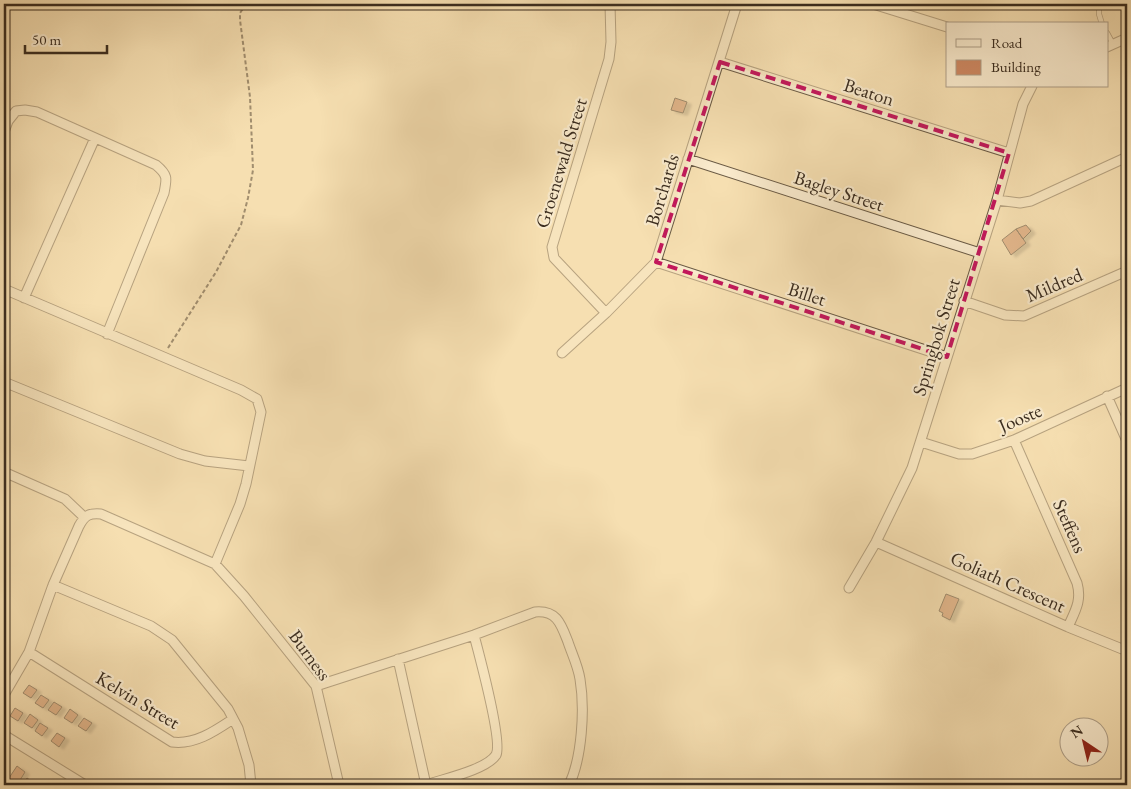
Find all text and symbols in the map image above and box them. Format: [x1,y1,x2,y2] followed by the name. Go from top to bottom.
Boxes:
[25,22,108,54] scale bar
[946,22,1108,88] legend
[32,30,61,49] text: 50 m
[991,33,1023,52] text: Road
[991,57,1041,76] text: Building
[841,72,897,112] street label: Beaton
[529,95,593,231] street label: Groenewald Street
[639,151,685,229] street label: Borchards
[791,165,887,217] street label: Bagley Street
[1022,262,1086,308] street label: Mildred
[906,275,966,399] street label: Springbok Street
[785,276,829,312] street label: Billet
[993,398,1046,439] street label: Jooste
[1047,495,1093,557] street label: Steffens
[947,545,1070,619] street label: Goliath Crescent
[283,625,337,685] street label: Burness
[92,665,185,735] street label: Kelvin Street
[1058,716,1108,766] north arrow
[1067,720,1087,742] text: N

